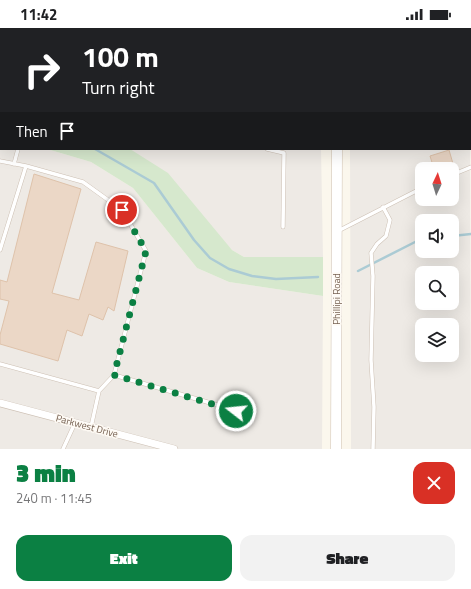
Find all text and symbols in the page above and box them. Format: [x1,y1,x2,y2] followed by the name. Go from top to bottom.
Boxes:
[20,3,57,26] text: 11:42
[82,35,159,78] text: 100 m
[16,44,68,96] icon: right
[82,74,155,101] text: Turn right
[16,120,48,143] text: Then
[56,120,78,142] icon: arrive
[415,162,459,206] north arrow
[415,162,459,362] map controls
[105,193,139,227] pin
[111,199,133,221] icon: arrive
[415,214,459,258] button: sound
[415,266,459,310] button: search
[329,273,344,325] street label: Phillipi Road
[415,318,459,362] button: layers
[215,390,257,432] position arrow
[54,410,120,442] street label: Parkwest Drive
[16,455,76,491] text: 3 min
[413,462,455,504] button: close
[16,488,92,508] text: 240 m · 11:45
[16,535,232,581] button: Exit
[240,535,455,581] button: Share

